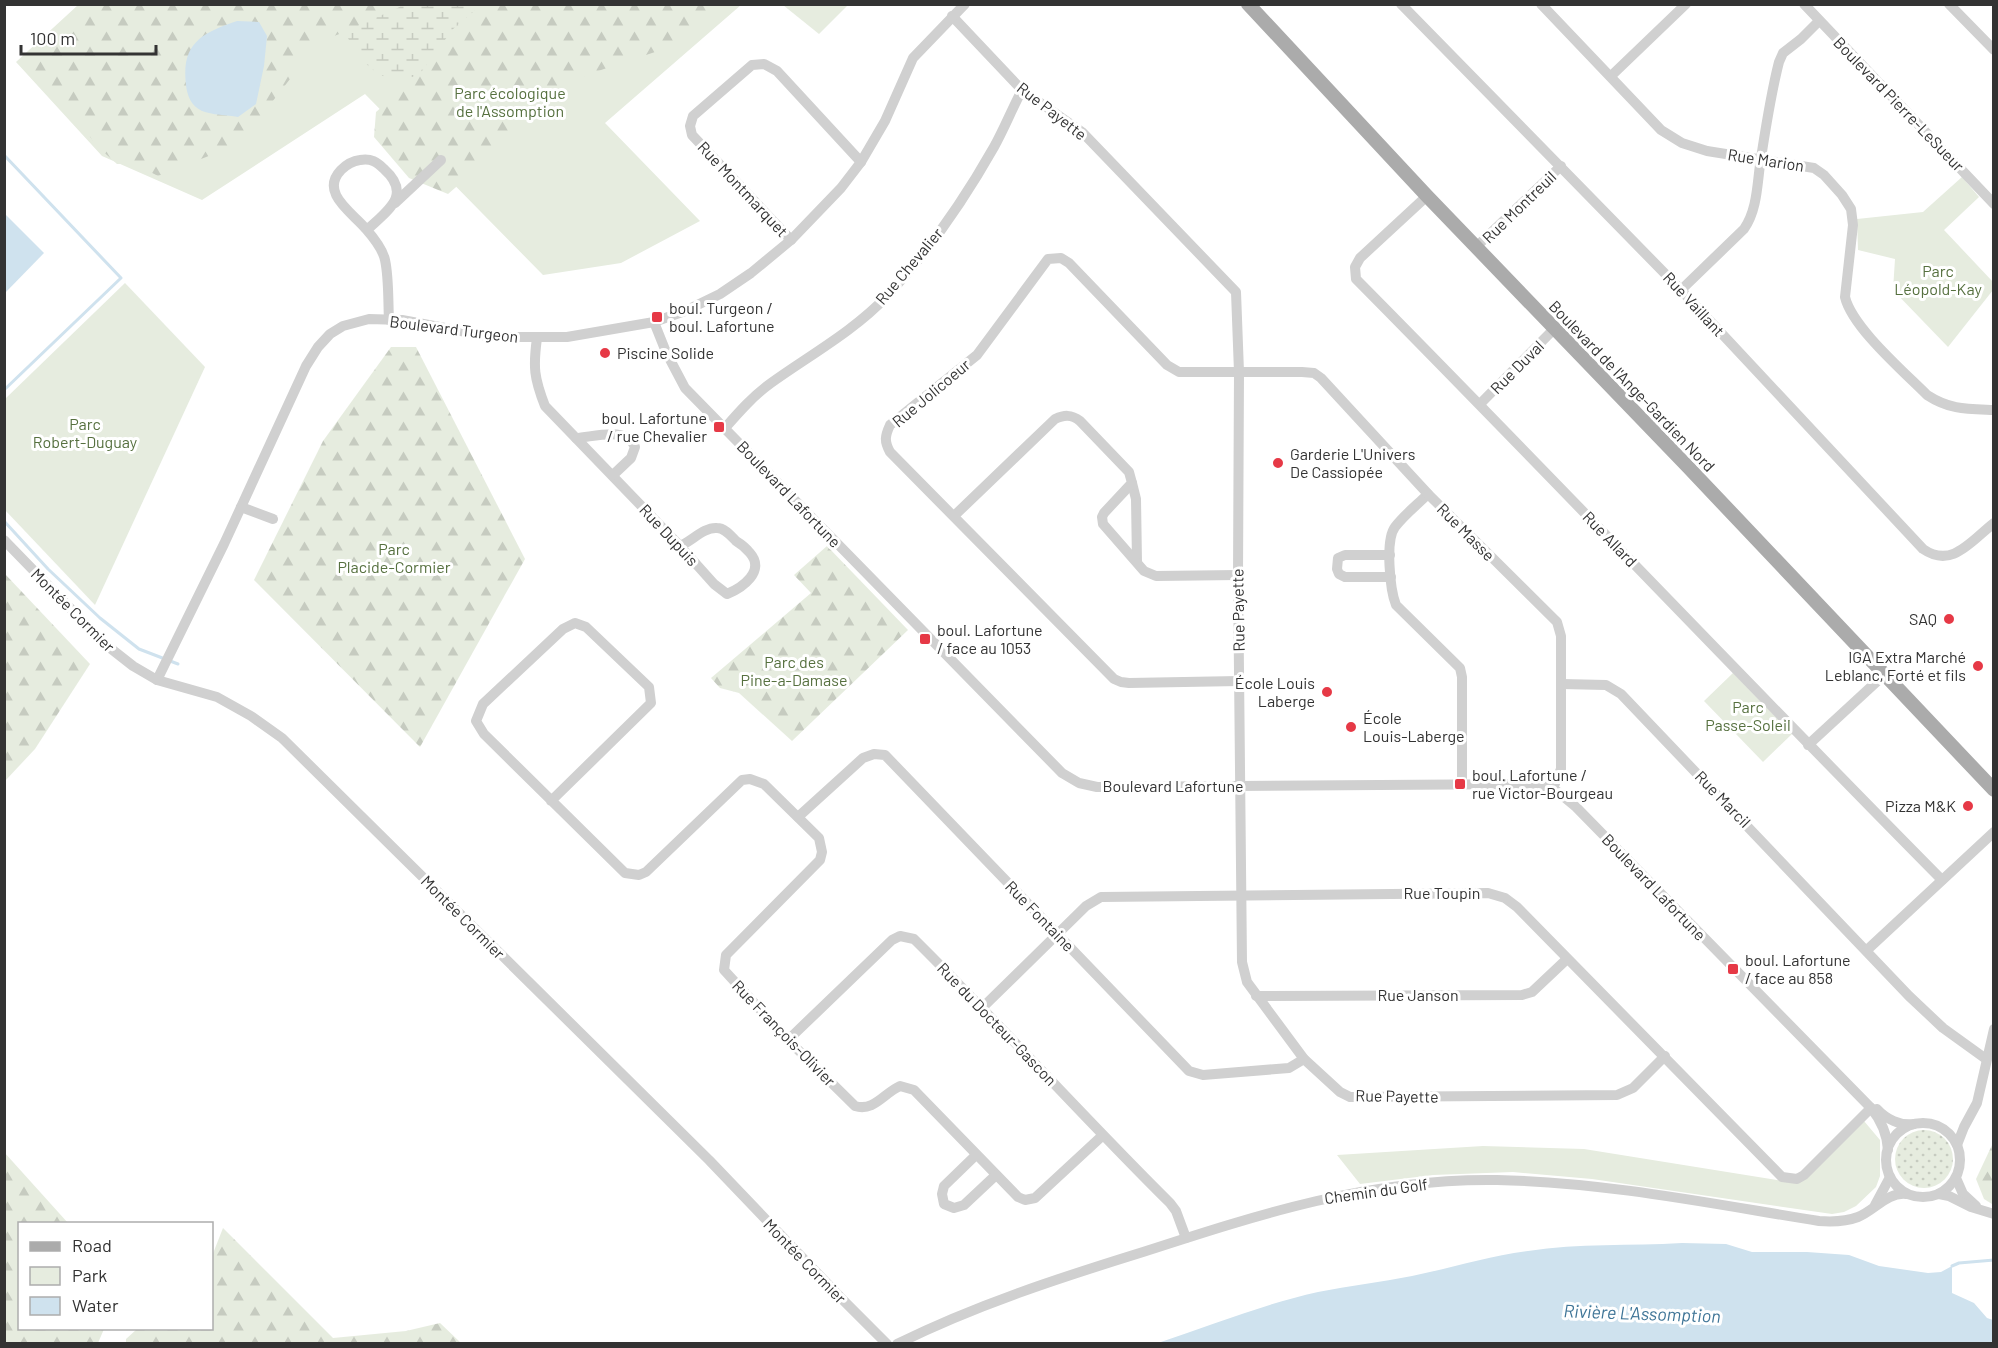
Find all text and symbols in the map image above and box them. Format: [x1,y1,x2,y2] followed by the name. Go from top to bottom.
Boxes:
[21,18,156,56] scale bar
[30,27,75,49] text: 100 m
[1830,32,1969,175] street label: Boulevard Pierre-LeSueur
[1014,78,1091,144] street label: Rue Payette
[454,83,566,120] park label: Parc écologique de l'Assomption
[694,137,792,240] street label: Rue Montmarquet
[1727,144,1806,175] street label: Rue Marion
[1478,167,1560,247] street label: Rue Montreuil
[871,223,946,308] street label: Rue Chevalier
[1894,261,1982,298] park label: Parc Léopold-Kay
[1660,268,1729,340] street label: Rue Vaillant
[1545,296,1719,475] street label: Boulevard de l'Ange-Gardien Nord
[669,298,775,335] place label: boul. Turgeon / boul. Lafortune
[650,310,664,324] marker: boul. Turgeon / boul. Lafortune
[389,311,520,346] street label: Boulevard Turgeon
[1486,336,1547,397] street label: Rue Duval
[617,343,714,362] place label: Piscine Solide
[598,346,612,360] marker: Piscine Solide
[888,354,974,431] street label: Rue Jolicoeur
[601,408,707,445] place label: boul. Lafortune / rue Chevalier
[33,414,138,451] park label: Parc Robert-Duguay
[712,420,726,434] marker: boul. Lafortune / rue Chevalier
[734,436,845,551] street label: Boulevard Lafortune
[1290,444,1415,481] place label: Garderie L'Univers De Cassiopée
[1271,456,1285,470] marker: Garderie L'Univers De Cassiopée
[1434,499,1499,564] street label: Rue Masse
[636,500,703,569] street label: Rue Dupuis
[1579,507,1641,570] street label: Rue Allard
[337,539,451,576] park label: Parc Placide-Cormier
[28,564,119,656] street label: Montée Cormier
[1227,568,1248,652] street label: Rue Payette
[1909,609,1937,628] place label: SAQ
[1942,612,1956,626] marker: SAQ
[937,620,1043,657] place label: boul. Lafortune / face au 1053
[918,632,932,646] marker: boul. Lafortune / face au 1053
[1825,647,1966,684] place label: IGA Extra Marché Leblanc, Forté et fils
[741,652,847,689] park label: Parc des Pine-a-Damase
[1971,659,1985,673] marker: IGA Extra Marché Leblanc, Forté et fils
[1235,673,1315,710] place label: École Louis Laberge
[1320,685,1334,699] marker: École Louis Laberge
[1705,697,1791,734] park label: Parc Passe-Soleil
[1363,708,1465,745] place label: École Louis-Laberge
[1344,720,1358,734] marker: École Louis-Laberge
[1472,765,1613,802] place label: boul. Lafortune / rue Victor-Bourgeau
[1692,766,1755,831] street label: Rue Marcil
[1103,776,1243,795] street label: Boulevard Lafortune
[1453,777,1467,791] marker: boul. Lafortune / rue Victor-Bourgeau
[1885,796,1956,815] place label: Pizza M&K
[1961,799,1975,813] marker: Pizza M&K
[1599,829,1710,944] street label: Boulevard Lafortune
[418,871,509,963] street label: Montée Cormier
[1002,876,1079,955] street label: Rue Fontaine
[1404,883,1480,902] street label: Rue Toupin
[1745,950,1851,987] place label: boul. Lafortune / face au 858
[934,958,1061,1089] street label: Rue du Docteur-Gascon
[1726,962,1740,976] marker: boul. Lafortune / face au 858
[729,976,840,1090] street label: Rue François-Olivier
[1377,985,1459,1004] street label: Rue Janson
[1355,1085,1439,1106] street label: Rue Payette
[1323,1174,1429,1207] street label: Chemin du Golf
[760,1214,851,1307] street label: Montée Cormier
[18,1222,213,1330] legend
[72,1234,112,1256] text: Road
[72,1264,107,1286] text: Park
[72,1294,119,1316] text: Water
[1563,1299,1721,1327] water label: Rivière L'Assomption

